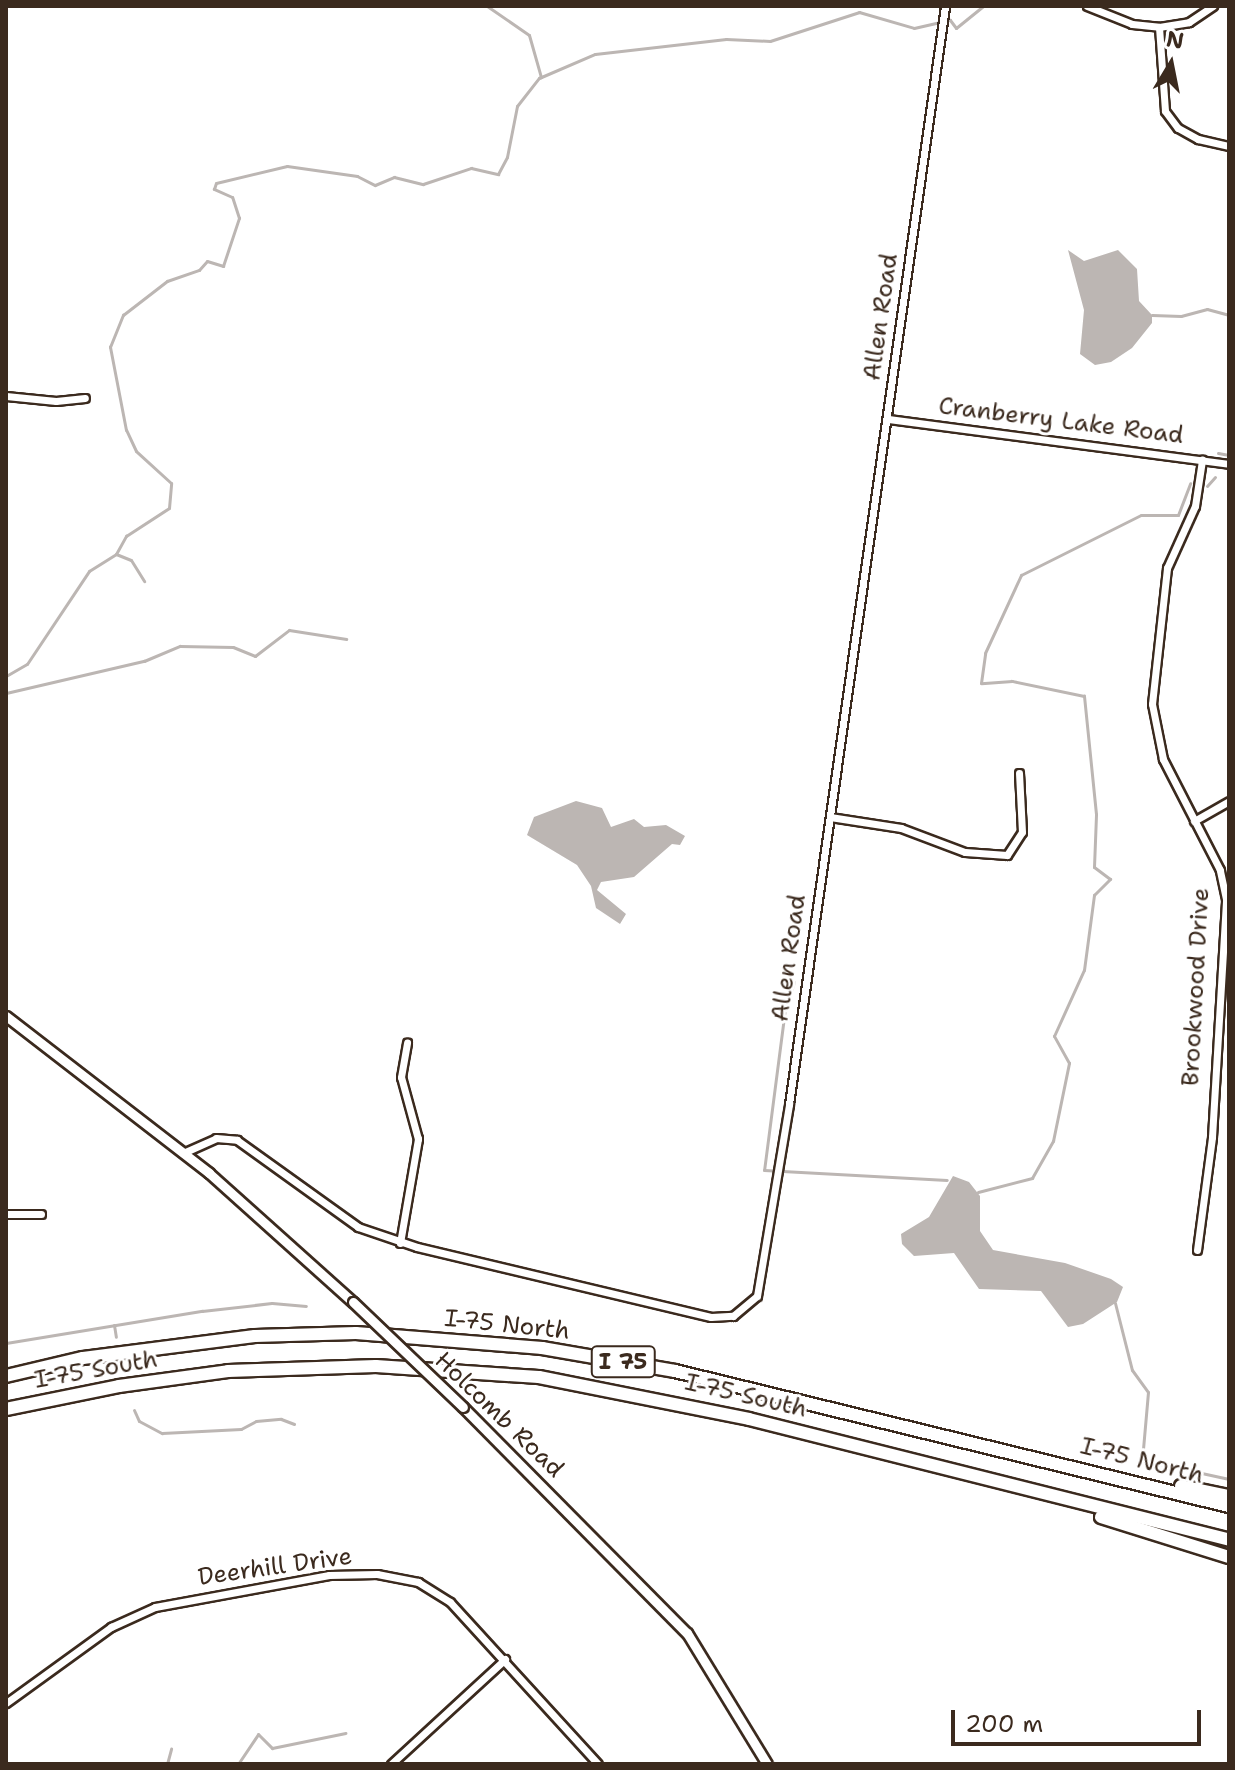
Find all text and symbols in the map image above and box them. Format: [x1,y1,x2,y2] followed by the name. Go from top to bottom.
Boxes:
[1131,24,1211,104] north arrow
[1164,24,1186,56] text: N
[858,252,904,382] street label: Allen Road
[937,392,1185,450] street label: Cranberry Lake Road
[1176,887,1216,1087] street label: Brookwood Drive
[766,893,812,1023] street label: Allen Road
[443,1304,571,1346] street label: I-75 North
[589,1344,657,1380] road number: I 75
[32,1345,160,1395] street label: I-75 South
[428,1346,570,1484] street label: Holcomb Road
[682,1368,810,1424] street label: I-75 South
[1077,1432,1207,1490] street label: I-75 North
[196,1542,354,1592] street label: Deerhill Drive
[955,1694,1205,1744] scale bar
[965,1708,1043,1740] text: 200 m

